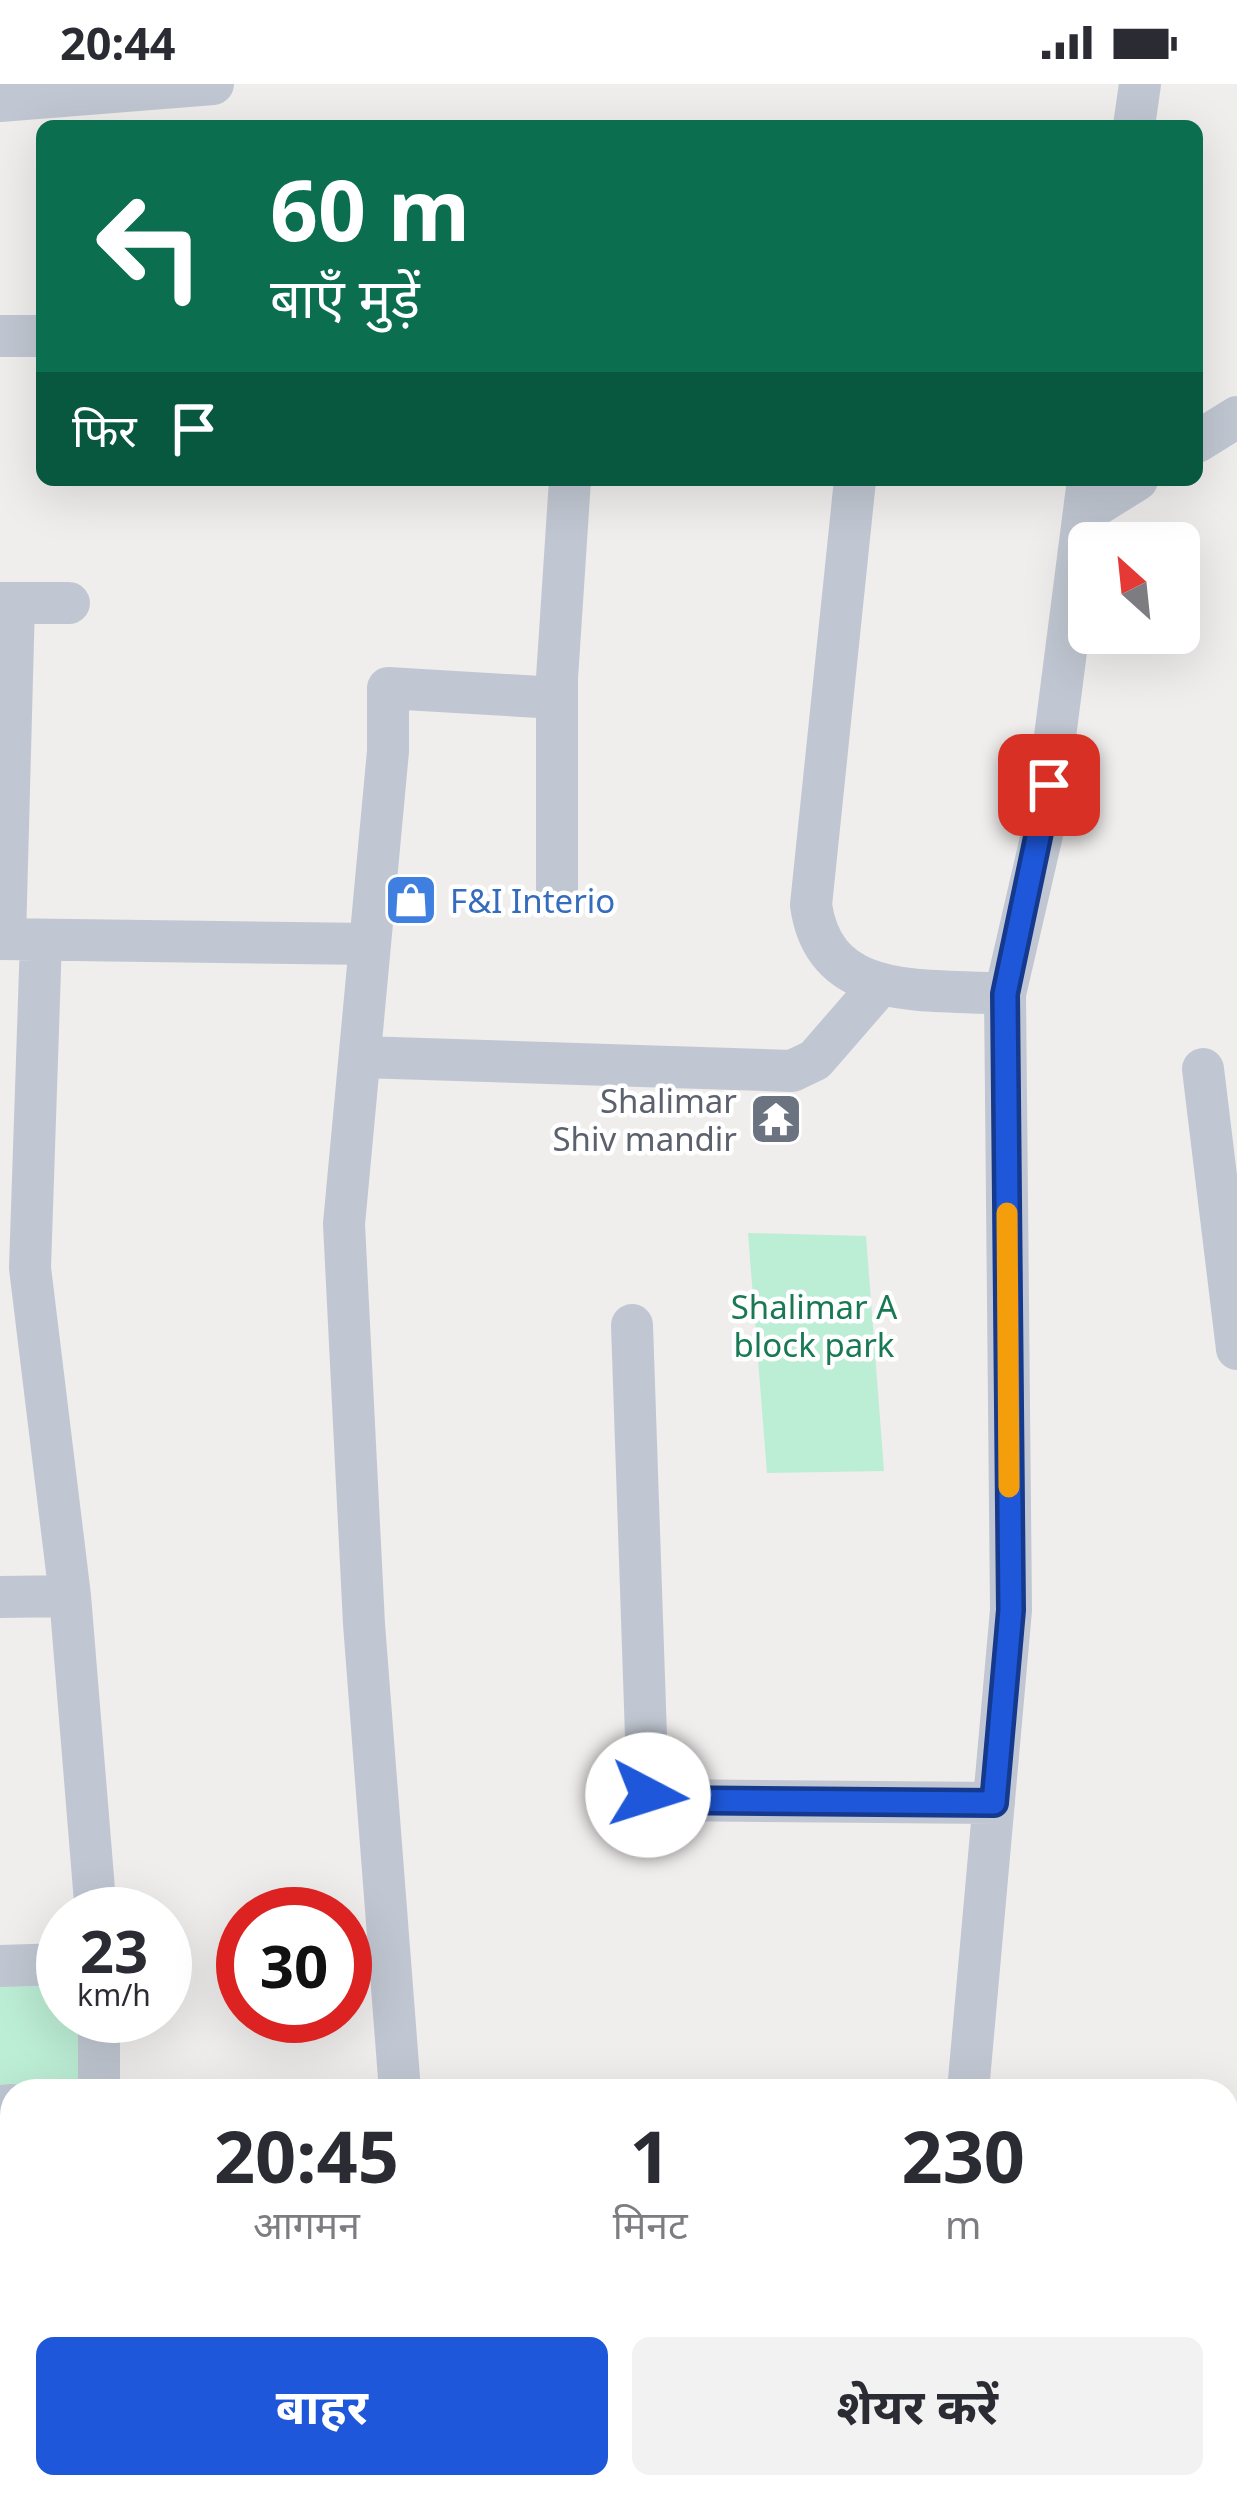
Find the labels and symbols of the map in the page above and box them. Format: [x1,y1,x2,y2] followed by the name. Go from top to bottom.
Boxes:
[1068,522,1200,654] north arrow
[998,734,1100,836] pin
[383,872,439,928] shop icon: F&I Interio
[450,878,615,923] place label: F&I Interio
[552,1078,737,1161] place label: Shalimar Shiv mandir
[748,1091,804,1147] temple icon: Shalimar Shiv mandir
[731,1284,898,1367] park label: Shalimar A block park
[585,1732,711,1858] position arrow
[216,1887,372,2043] speed limit sign: 30

